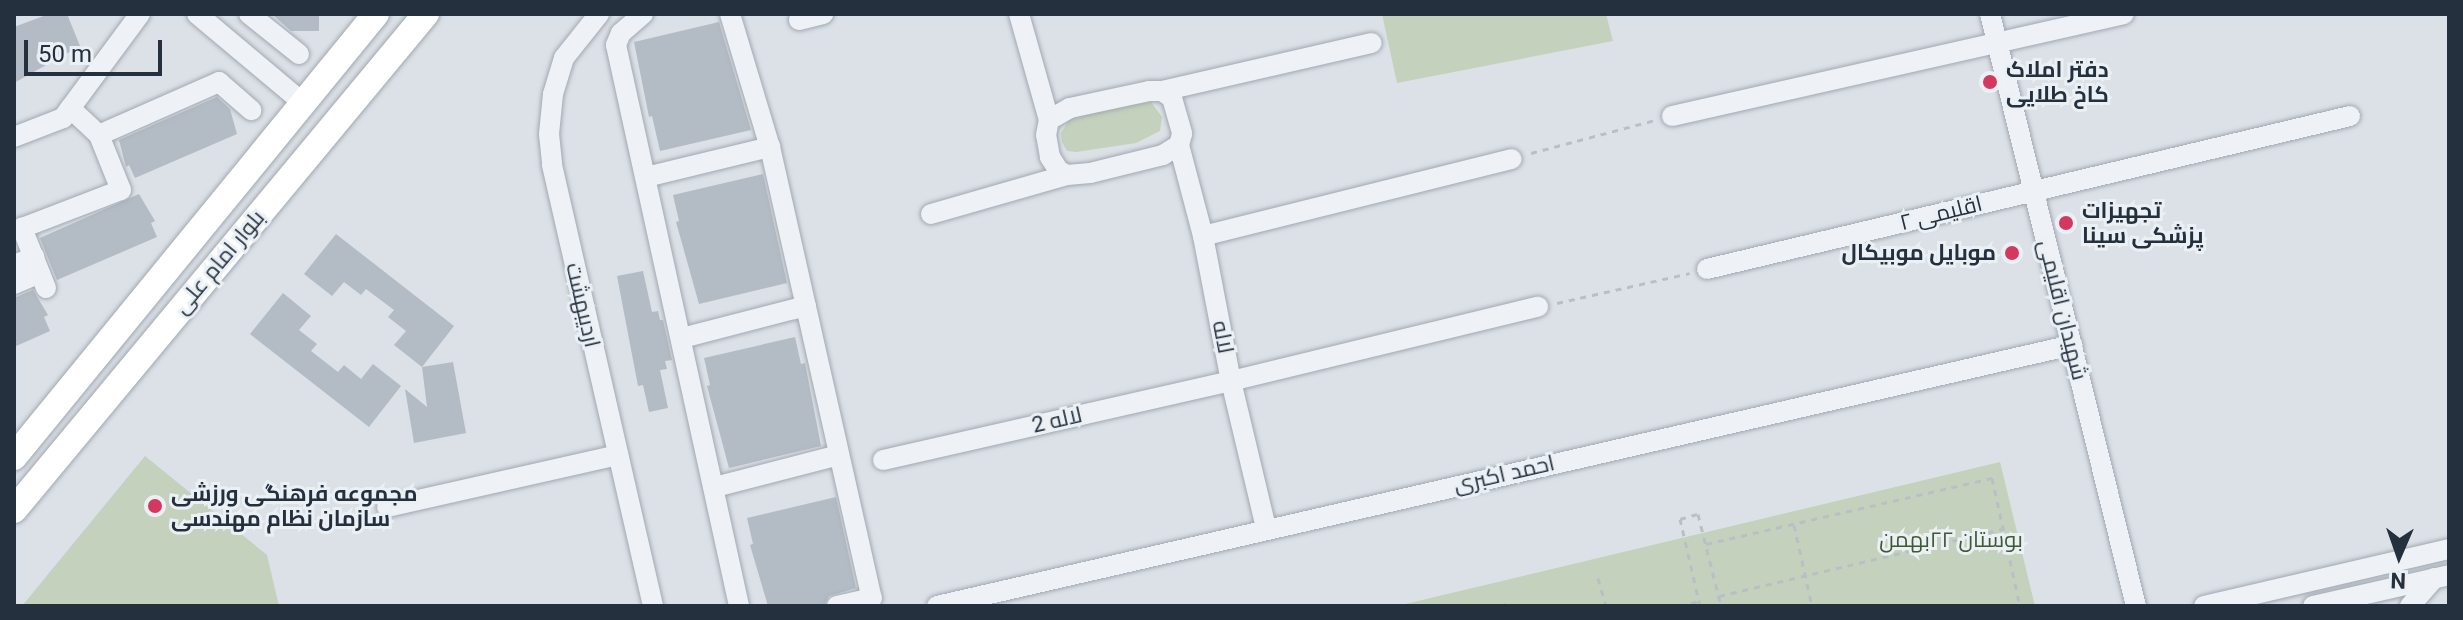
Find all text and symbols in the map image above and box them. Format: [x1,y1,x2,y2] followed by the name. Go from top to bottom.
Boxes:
[28,24,166,74] scale bar
[38,40,92,68] text: 50 m
[2006,56,2109,108] place label: دفتر املاک کاخ طلایی
[1981,73,1999,91] marker: دفتر املاک کاخ طلایی
[1897,190,1985,236] street label: اقلیمی ۲
[2082,197,2203,248] place label: تجهیزات پزشکی سینا
[168,205,270,319] street label: بلوار امام علی
[2057,214,2075,232] marker: تجهیزات پزشکی سینا
[2033,237,2093,383] street label: شهیدان اقلیمی
[1842,240,1996,266] place label: موبایل موبیکال
[2003,244,2021,262] marker: موبایل موبیکال
[560,260,606,350] street label: اردیبهشت
[1207,318,1239,356] street label: لاله
[1029,401,1085,439] street label: لاله 2
[1451,450,1557,498] street label: احمد اکبری
[171,480,417,532] place label: مجموعه فرهنگی ورزشی سازمان نظام مهندسی
[146,497,164,515] marker: مجموعه فرهنگی ورزشی سازمان نظام مهندسی
[2359,516,2439,596] north arrow
[1879,527,2023,553] park label: بوستان ۲۲بهمن
[2390,568,2406,593] text: N

